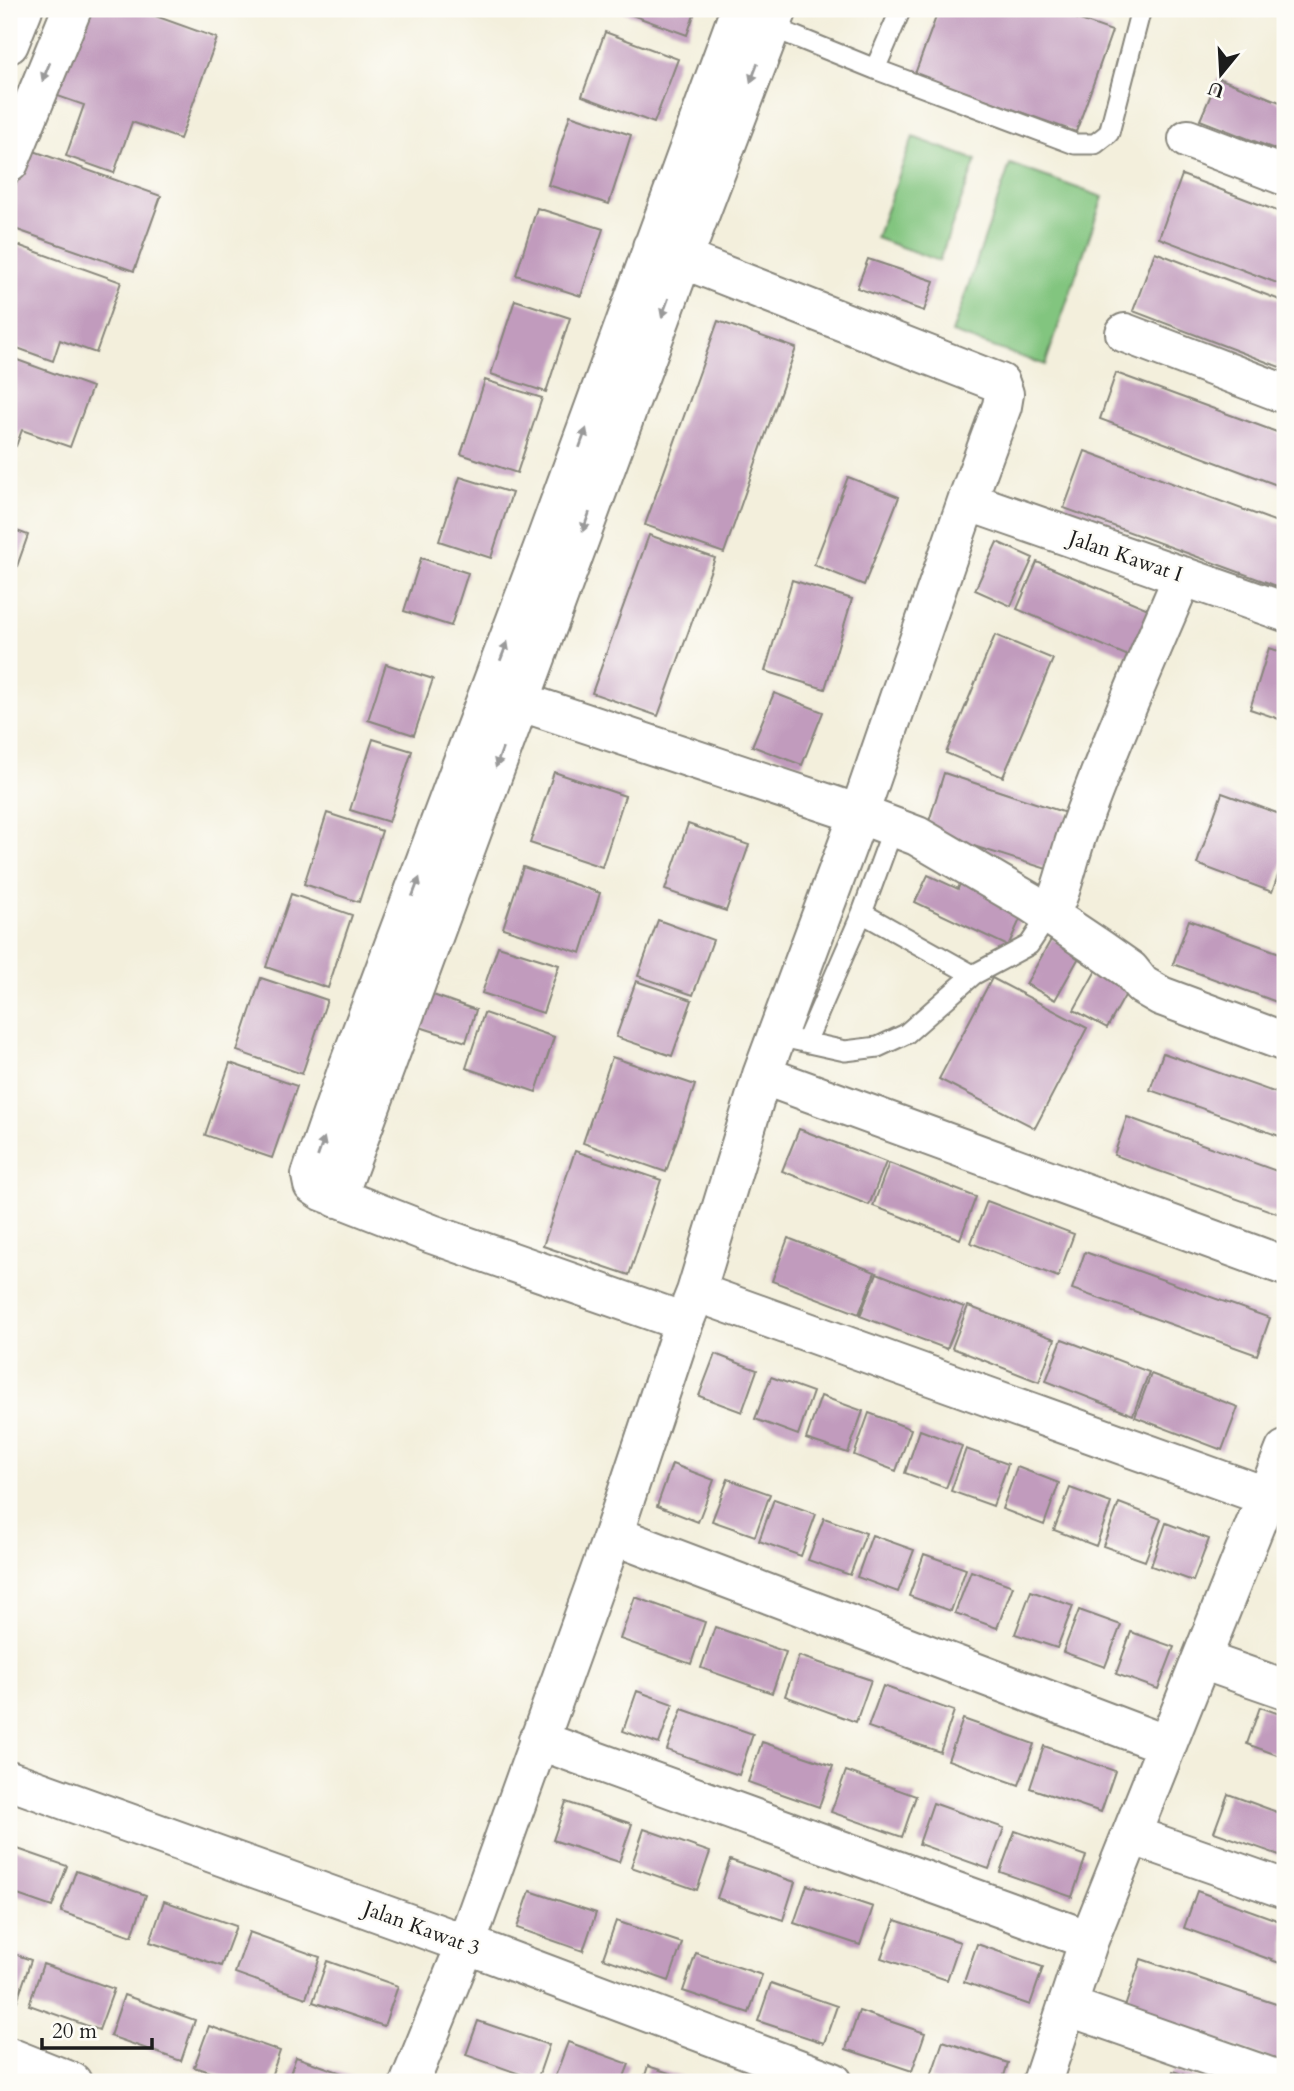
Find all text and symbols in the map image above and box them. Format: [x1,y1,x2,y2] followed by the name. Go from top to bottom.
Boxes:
[1186,38,1256,108] north arrow
[40,62,51,83] one-way arrow
[748,62,759,83] one-way arrow
[1204,74,1227,104] text: U
[659,298,670,319] one-way arrow
[578,427,589,448] one-way arrow
[580,511,591,532] one-way arrow
[1062,523,1186,589] street label: Jalan Kawat I
[499,641,510,662] one-way arrow
[493,748,504,769] one-way arrow
[411,877,422,898] one-way arrow
[316,1136,327,1157] one-way arrow
[357,1893,484,1963] street label: Jalan Kawat 3
[42,2007,152,2051] scale bar
[52,2017,97,2046] text: 20 m

